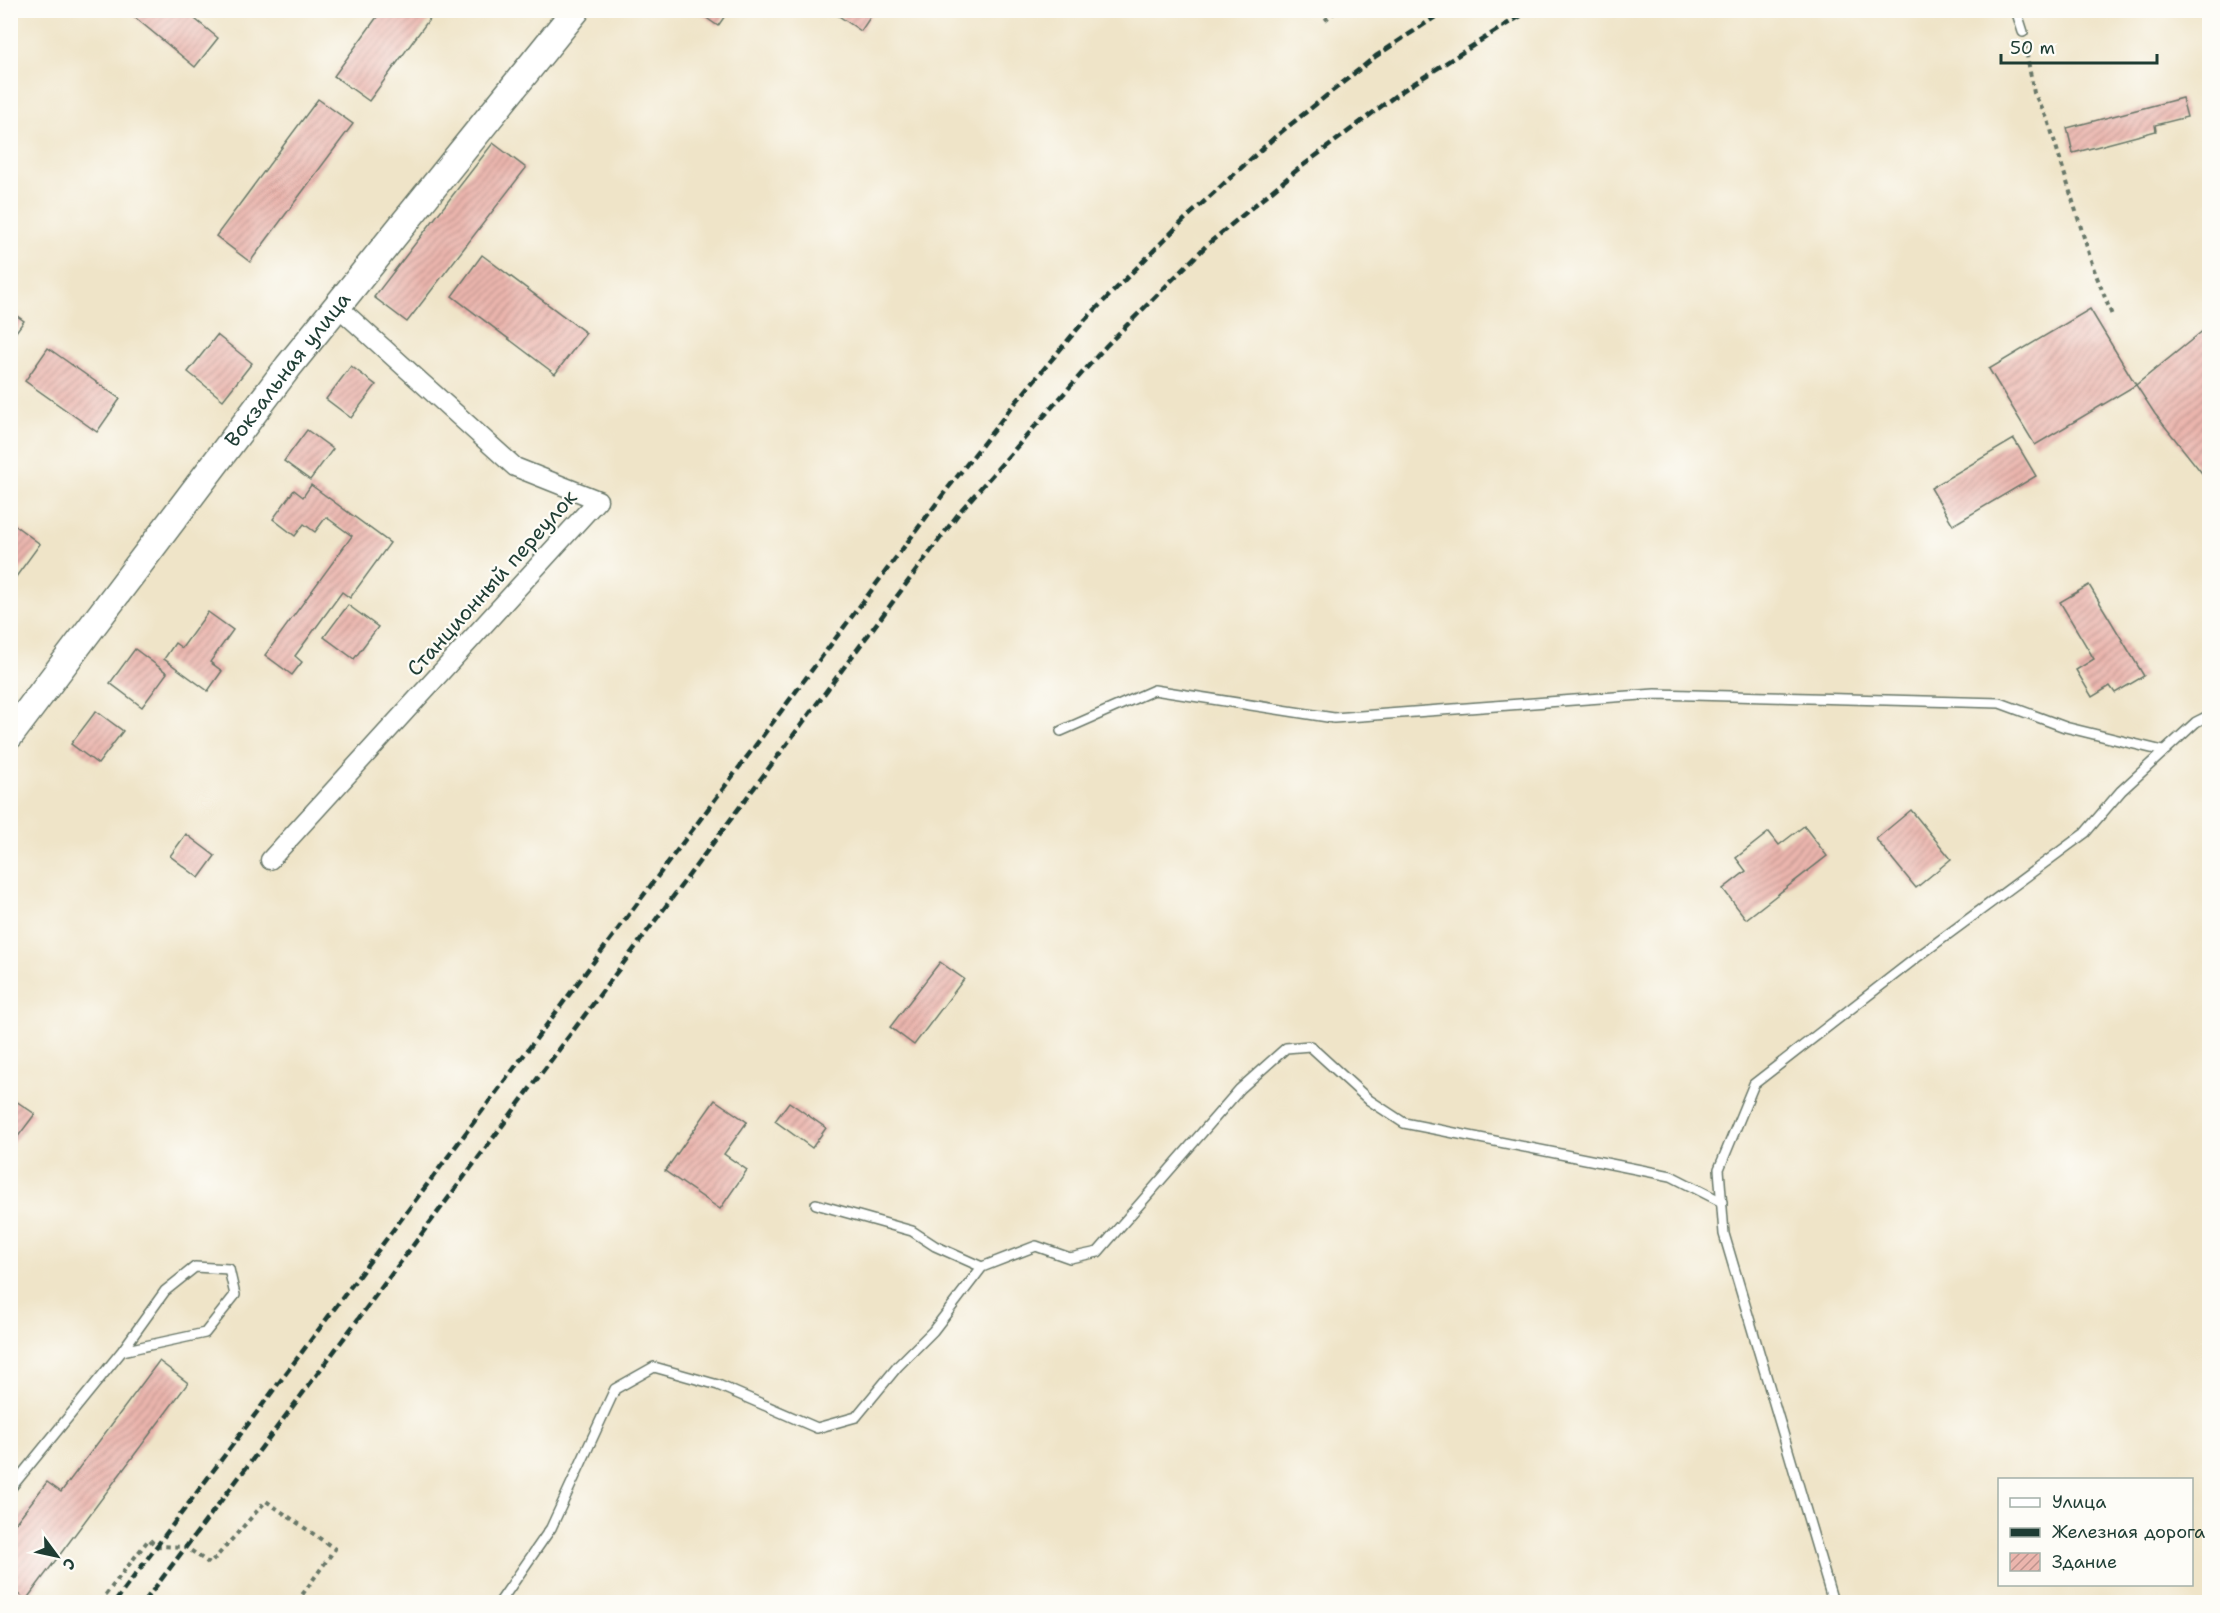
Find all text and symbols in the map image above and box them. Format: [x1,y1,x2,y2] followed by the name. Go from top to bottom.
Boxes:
[2001,27,2157,65] scale bar
[2010,36,2055,60] text: 50 m
[218,286,357,453] street label: Вокзальная улица
[401,484,583,682] street label: Станционный переулок
[1998,1478,2193,1586] legend
[2052,1490,2106,1514] text: Улица
[2052,1520,2205,1544] text: Железная дорога
[27,1526,87,1586] north arrow
[2052,1550,2117,1574] text: Здание
[58,1554,81,1574] text: С

